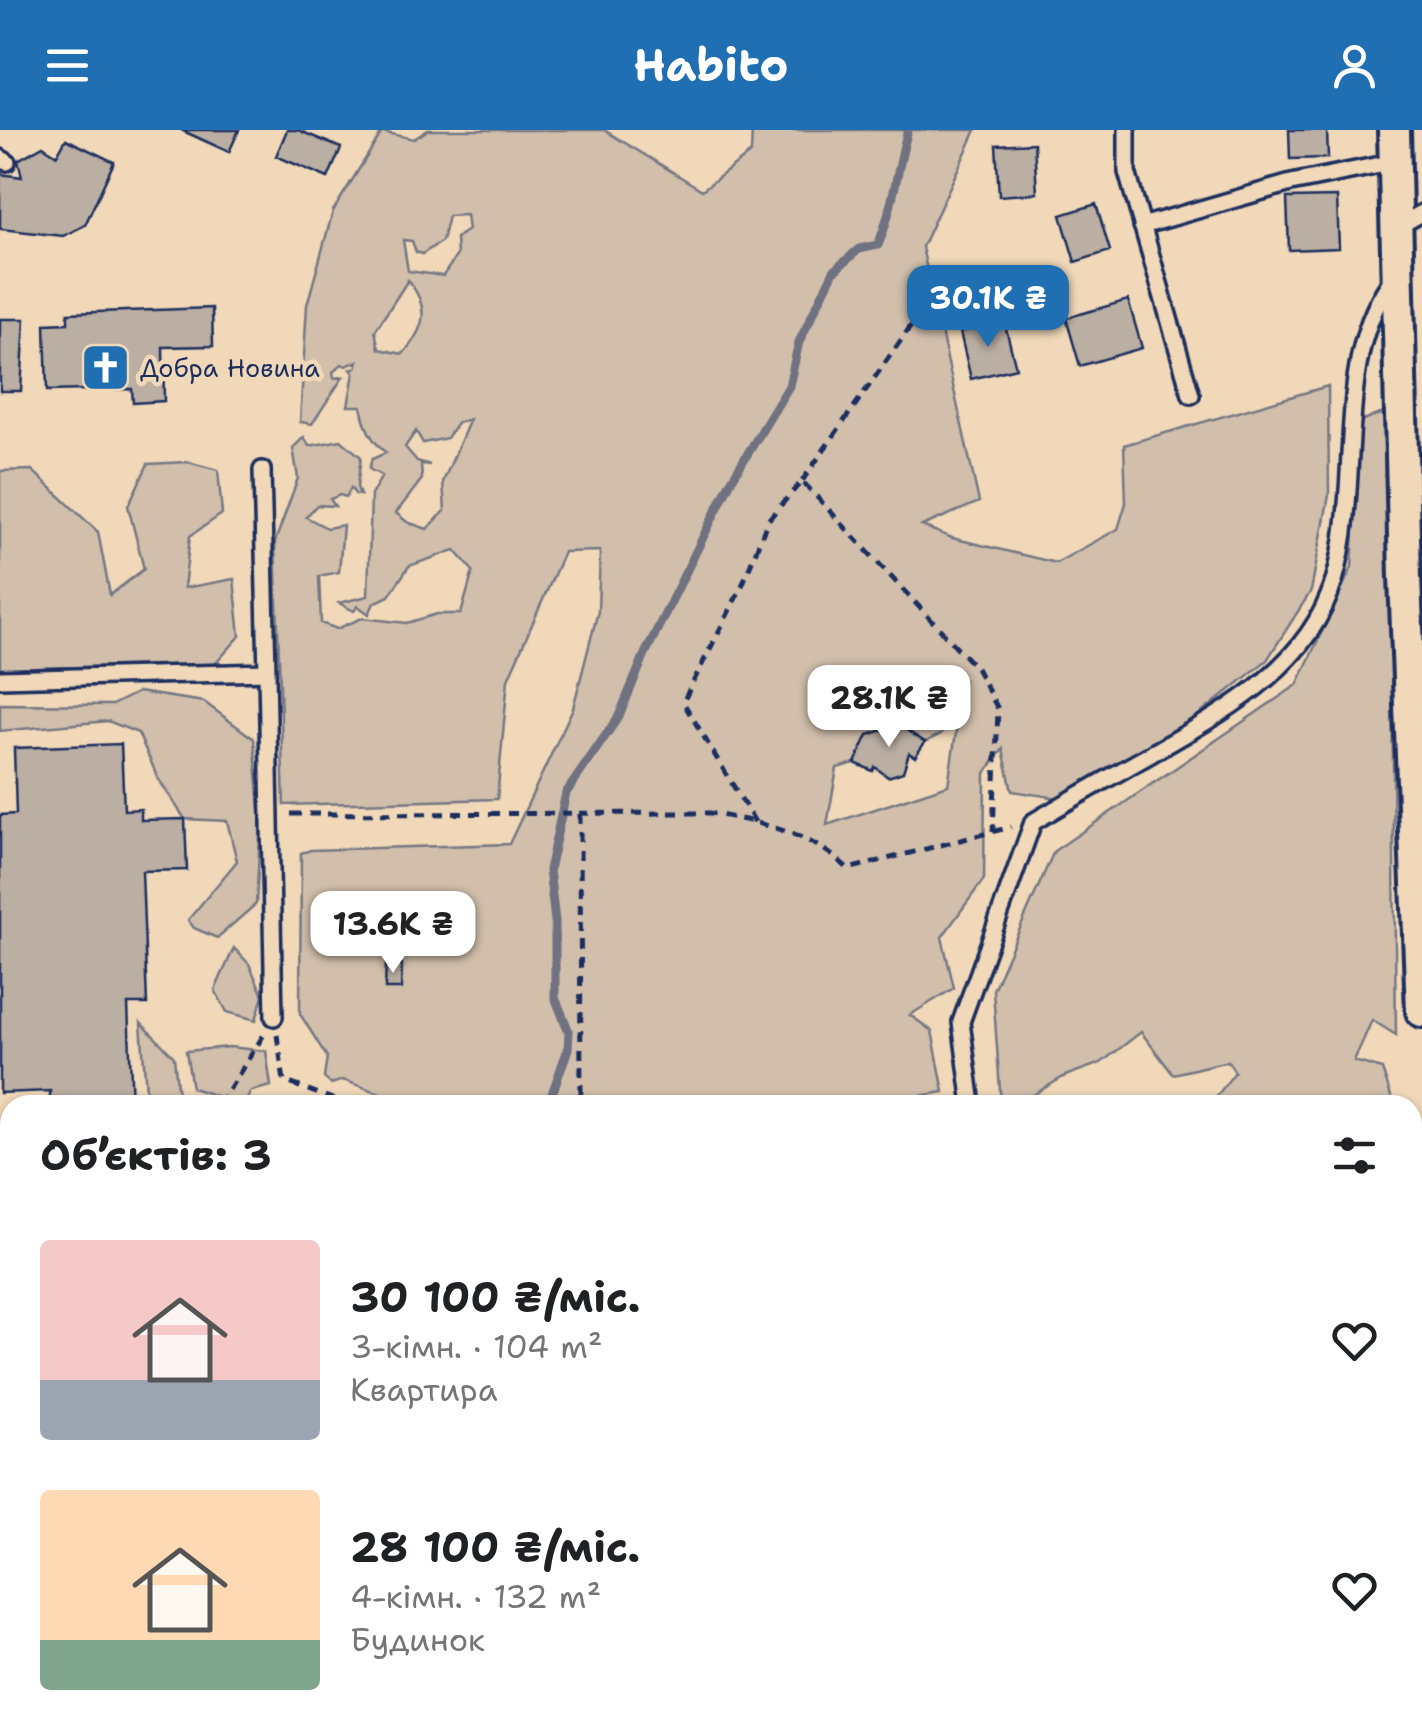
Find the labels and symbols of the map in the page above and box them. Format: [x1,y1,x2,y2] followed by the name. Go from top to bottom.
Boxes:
[896,265,1080,350] pin: 30.1K ₴
[79,342,131,394] church icon: Добра Новина
[140,351,320,385] place label: Добра Новина
[797,665,981,750] pin: 28.1K ₴
[301,891,485,976] pin: 13.6K ₴

